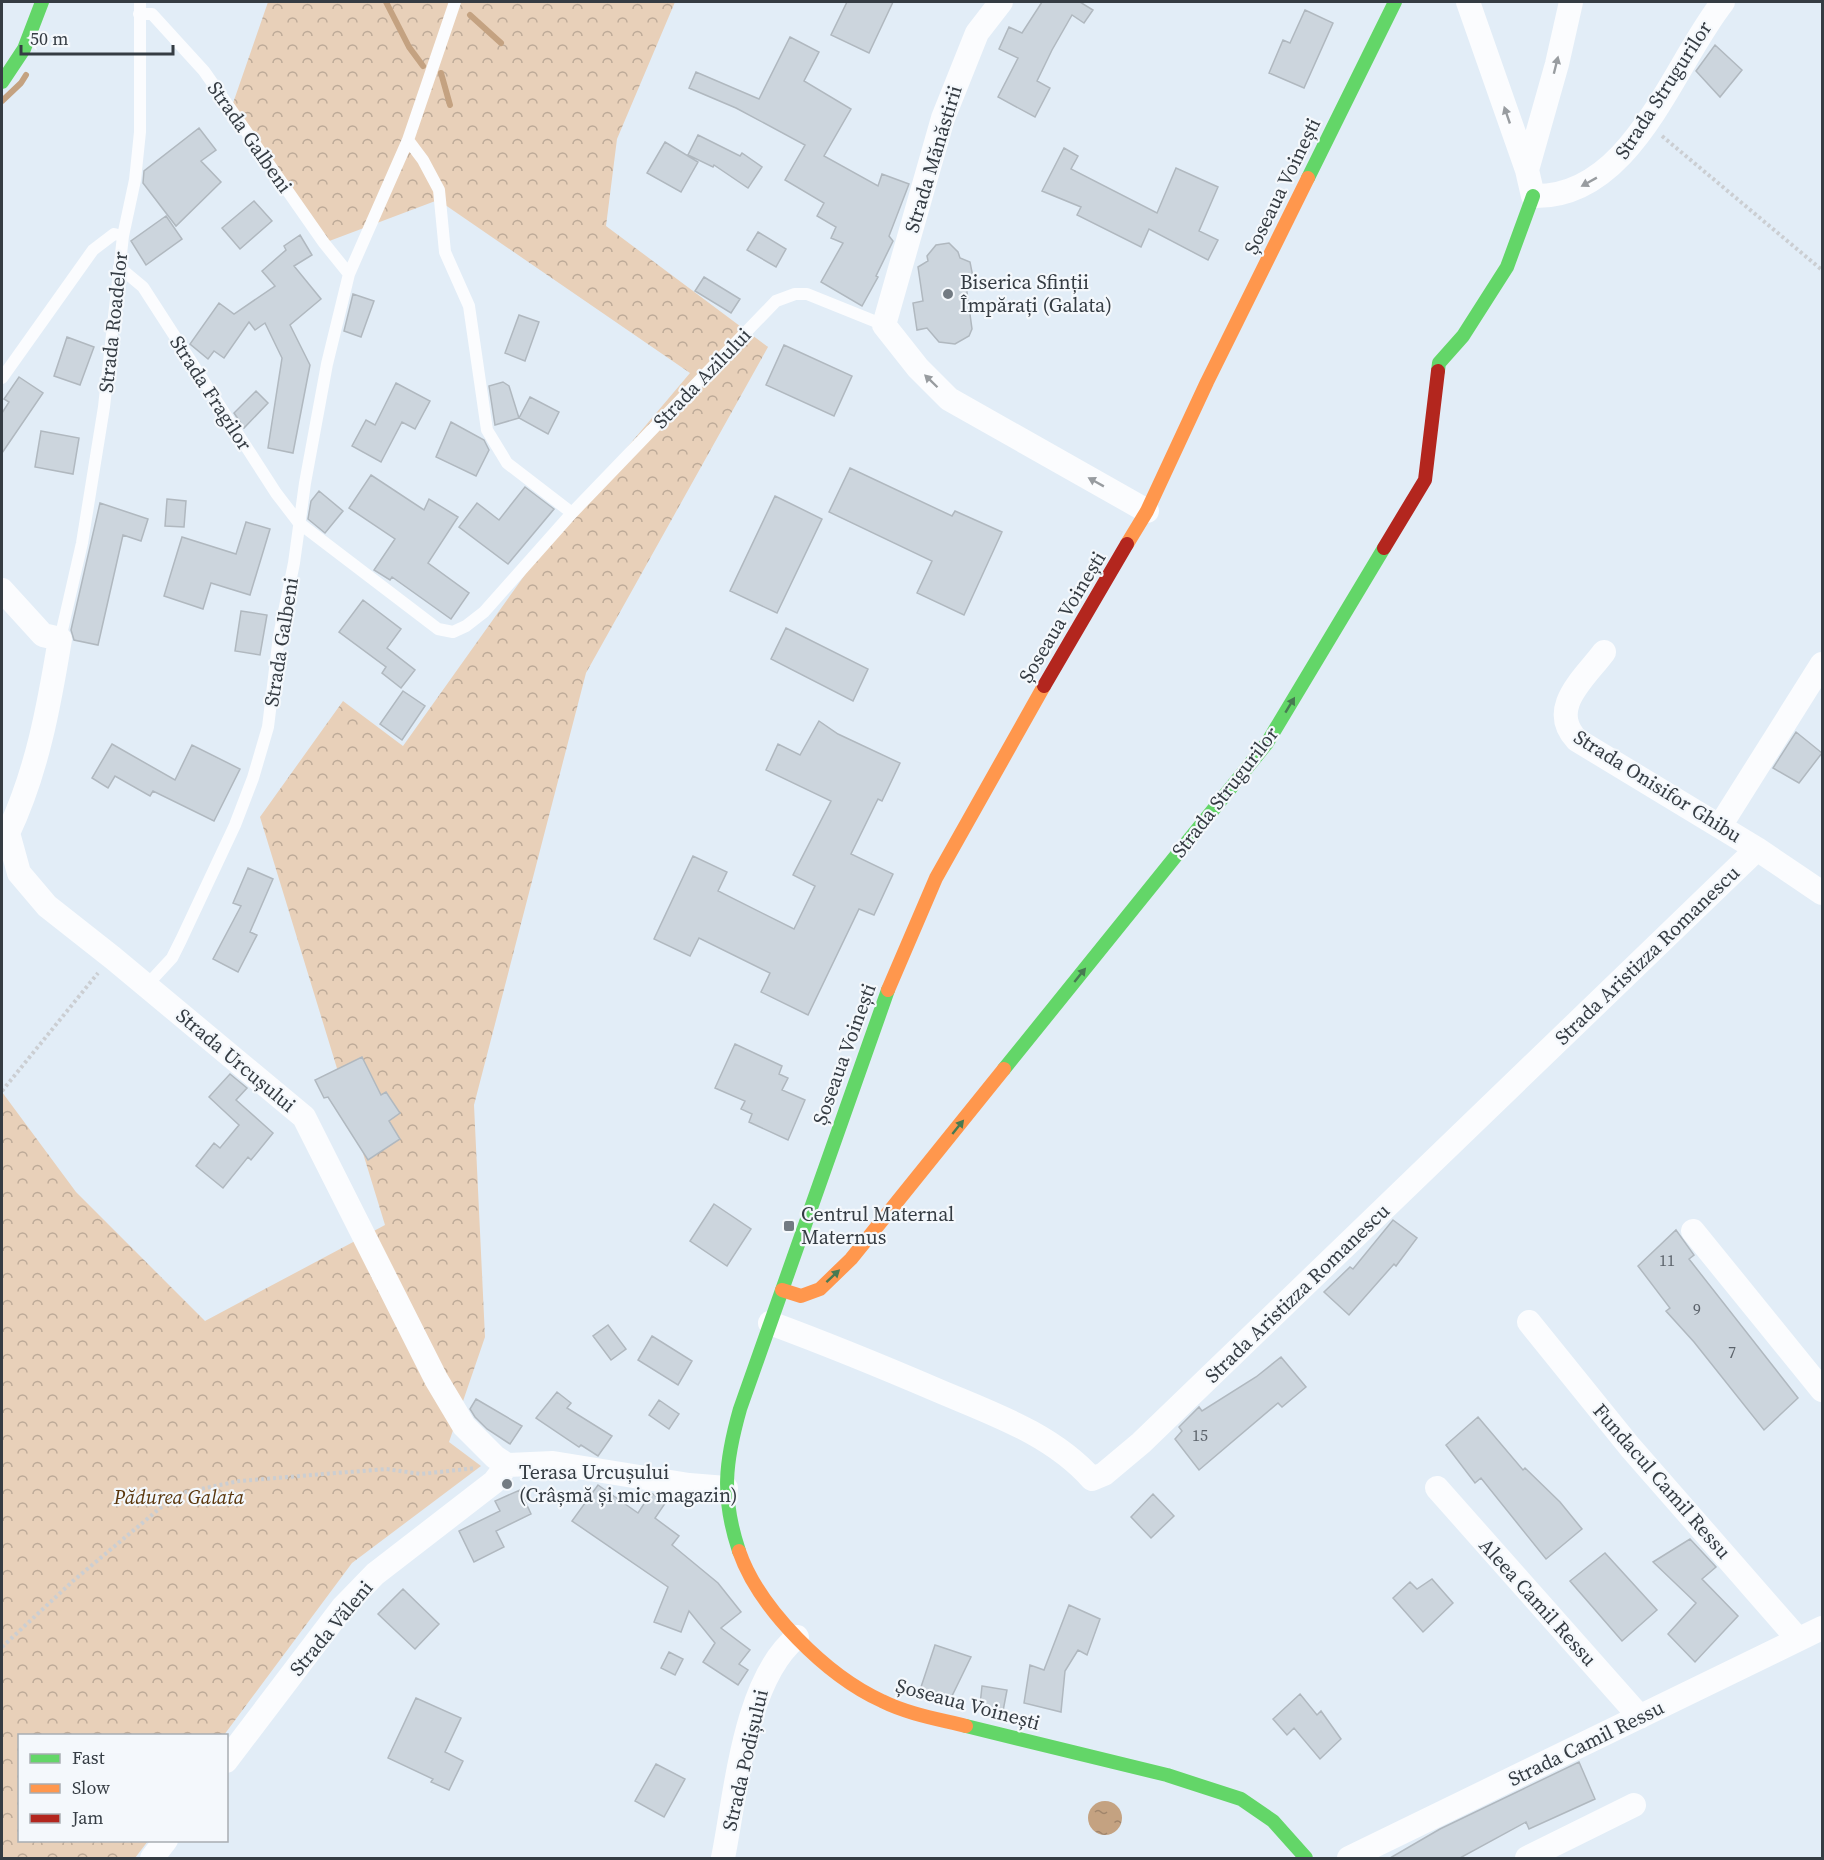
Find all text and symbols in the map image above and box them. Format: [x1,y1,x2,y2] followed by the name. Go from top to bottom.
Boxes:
[1608,15,1718,164] street label: Strada Strugurilor
[21,18,172,56] scale bar
[30,26,68,51] text: 50 m
[1552,56,1562,75] one-way arrow
[201,76,299,199] street label: Strada Galbeni
[897,82,969,236] street label: Strada Mănăstirii
[1502,106,1512,124] one-way arrow
[1237,113,1327,259] street label: Șoseaua Voinești
[1580,177,1597,187] one-way arrow
[92,250,134,394] street label: Strada Roadelor
[960,268,1112,319] place label: Biserica Sfinții Împărați (Galata)
[941,287,955,301] marker: Biserica Sfinții Împărați (Galata)
[647,321,757,435] street label: Strada Azilului
[163,330,259,456] street label: Strada Fragilor
[924,374,938,388] one-way arrow
[1087,477,1104,487] one-way arrow
[1012,546,1112,688] street label: Șoseaua Voinești
[257,575,305,709] street label: Strada Galbeni
[1285,696,1295,713] one-way arrow
[1165,720,1285,863] street label: Strada Strugurilor
[1569,723,1747,849] street label: Strada Onisifor Ghibu
[1548,859,1746,1051] street label: Strada Aristizza Romanescu
[1074,967,1087,983] one-way arrow
[805,979,883,1129] street label: Șoseaua Voinești
[170,1002,302,1118] street label: Strada Urcușului
[951,1119,964,1134] one-way arrow
[1198,1197,1396,1389] street label: Strada Aristizza Romanescu
[801,1200,954,1251] place label: Centrul Maternal Maternus
[782,1219,796,1233] marker: Centrul Maternal Maternus
[1659,1249,1675,1271] house number: 11
[825,1270,840,1283] one-way arrow
[1693,1298,1701,1320] house number: 9
[1728,1341,1736,1363] house number: 7
[1587,1397,1737,1565] street label: Fundacul Camil Ressu
[1192,1424,1208,1446] house number: 15
[519,1458,738,1509] place label: Terasa Urcușului (Crâșmă și mic magazin)
[500,1477,514,1491] marker: Terasa Urcușului (Crâșmă și mic magazin)
[113,1483,245,1511] park label: Pădurea Galata
[1473,1532,1603,1672] street label: Aleea Camil Ressu
[283,1574,379,1682] street label: Strada Văleni
[893,1671,1043,1737] street label: Șoseaua Voinești
[715,1687,775,1833] street label: Strada Podișului
[1503,1693,1669,1793] street label: Strada Camil Ressu
[18,1734,228,1842] legend
[72,1745,105,1770] text: Fast
[72,1775,110,1800] text: Slow
[71,1805,104,1830] text: Jam

